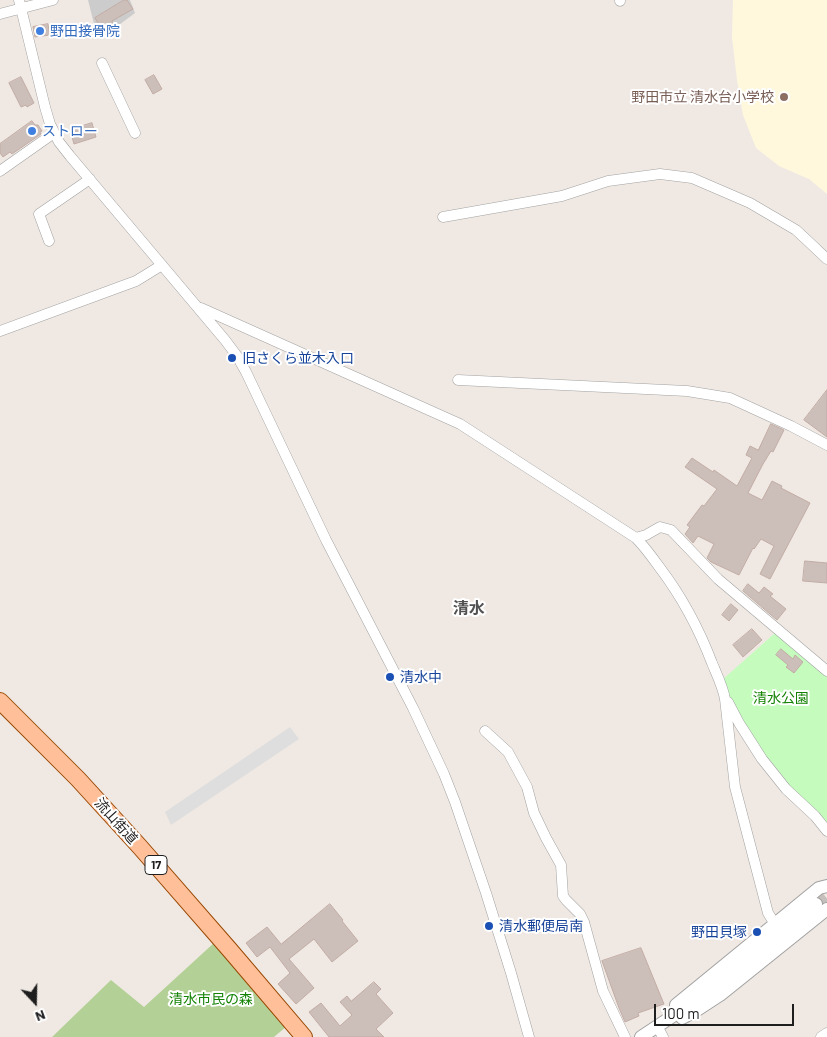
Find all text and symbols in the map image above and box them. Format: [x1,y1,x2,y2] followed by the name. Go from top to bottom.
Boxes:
[50,23,120,39] place label: 野田接骨院
[34,25,46,37] marker: 野田接骨院
[631,89,774,105] place label: 野田市立 清水台小学校
[778,91,790,103] marker: 野田市立 清水台小学校
[42,123,98,139] place label: ストロー
[26,125,38,137] marker: ストロー
[242,350,354,366] place label: 旧さくら並木入口
[226,352,238,364] marker: 旧さくら並木入口
[453,599,485,619] district label: 清水
[400,669,442,685] place label: 清水中
[384,671,396,683] marker: 清水中
[753,690,809,706] park label: 清水公園
[91,795,141,847] street label: 流山街道
[145,856,167,874] road number: 17
[499,918,583,934] place label: 清水郵便局南
[483,920,495,932] marker: 清水郵便局南
[691,924,747,940] place label: 野田貝塚
[751,926,763,938] marker: 野田貝塚
[10,977,60,1027] north arrow
[169,991,253,1007] park label: 清水市民の森
[657,994,797,1026] scale bar
[662,1004,700,1022] text: 100 m
[33,1007,48,1026] text: N

